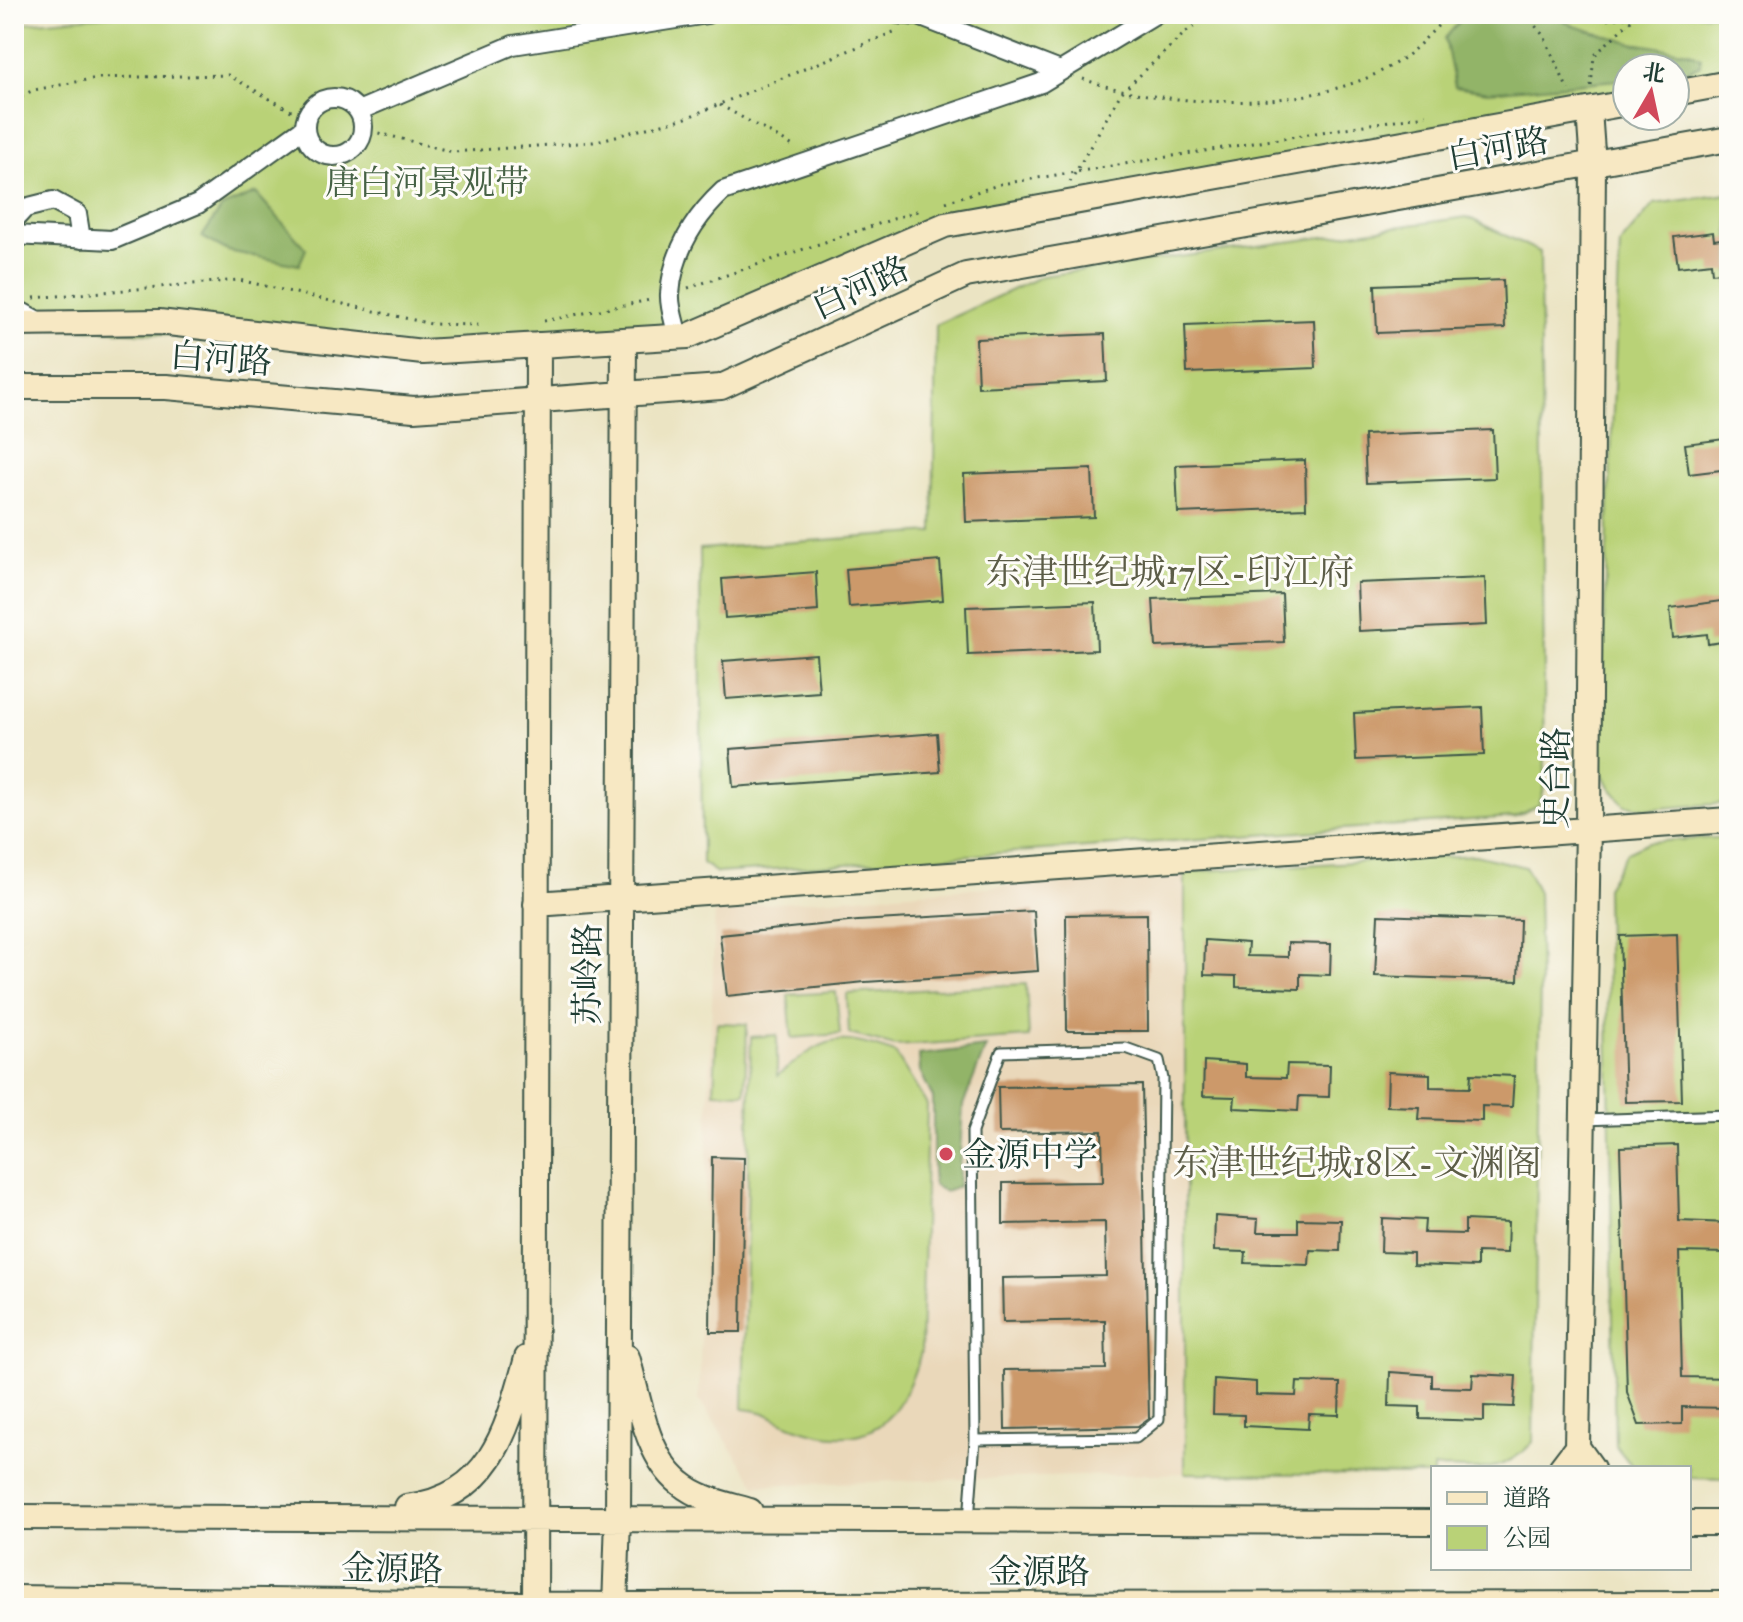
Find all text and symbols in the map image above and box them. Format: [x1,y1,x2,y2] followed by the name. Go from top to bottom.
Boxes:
[1611,52,1691,132] north arrow
[1641,58,1667,89] text: 北
[1444,119,1552,180] street label: 白河路
[325,162,529,205] park label: 唐白河景观带
[805,247,916,329] street label: 白河路
[169,334,273,385] street label: 白河路
[986,550,1354,595] district label: 东津世纪城17区-印江府
[1534,727,1579,829] street label: 史台路
[567,923,610,1025] street label: 苏岭路
[962,1134,1098,1177] place label: 金源中学
[1173,1141,1541,1186] district label: 东津世纪城18区-文渊阁
[937,1145,955,1163] marker: 金源中学
[1431,1466,1691,1570] legend
[1503,1483,1551,1514] text: 道路
[1503,1523,1551,1554] text: 公园
[341,1547,443,1592] street label: 金源路
[988,1551,1090,1594] street label: 金源路

